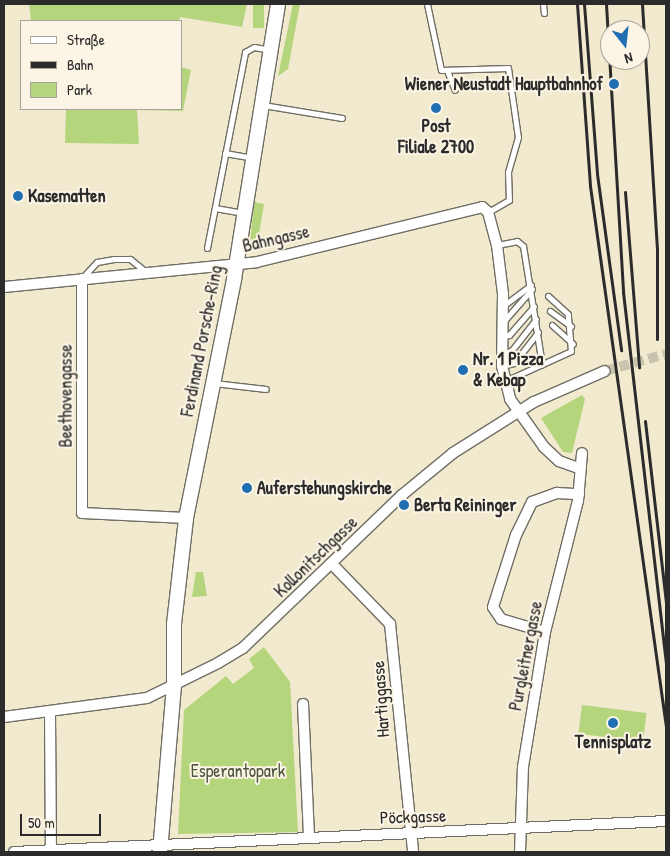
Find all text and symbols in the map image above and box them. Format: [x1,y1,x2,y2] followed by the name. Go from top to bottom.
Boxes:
[20,20,182,110] legend
[600,20,650,70] north arrow
[67,29,105,50] text: Straße
[623,49,635,69] text: N
[67,54,94,75] text: Bahn
[405,73,603,95] place label: Wiener Neustadt Hauptbahnhof
[607,77,621,91] marker: Wiener Neustadt Hauptbahnhof
[67,79,92,100] text: Park
[430,102,442,114] marker: Post Filiale 2700
[398,116,474,158] place label: Post Filiale 2700
[28,185,106,207] place label: Kasematten
[12,190,24,202] marker: Kasematten
[240,221,312,257] street label: Bahngasse
[177,264,227,418] street label: Ferdinand Porsche-Ring
[55,344,77,448] street label: Beethovengasse
[473,349,543,392] place label: Nr. 1 Pizza & Kebap
[457,364,469,376] marker: Nr. 1 Pizza & Kebap
[257,477,392,499] place label: Auferstehungskirche
[241,482,253,494] marker: Auferstehungskirche
[414,494,516,516] place label: Berta Reininger
[398,499,410,511] marker: Berta Reininger
[270,512,362,602] street label: Kollonitschgasse
[505,599,547,713] street label: Purgleitnergasse
[368,660,394,738] street label: Hartiggasse
[607,717,619,729] marker: Tennisplatz
[575,731,651,753] place label: Tennisplatz
[191,760,285,782] park label: Esperantopark
[22,804,104,836] scale bar
[379,805,447,829] street label: Pöckgasse
[28,812,55,833] text: 50 m

